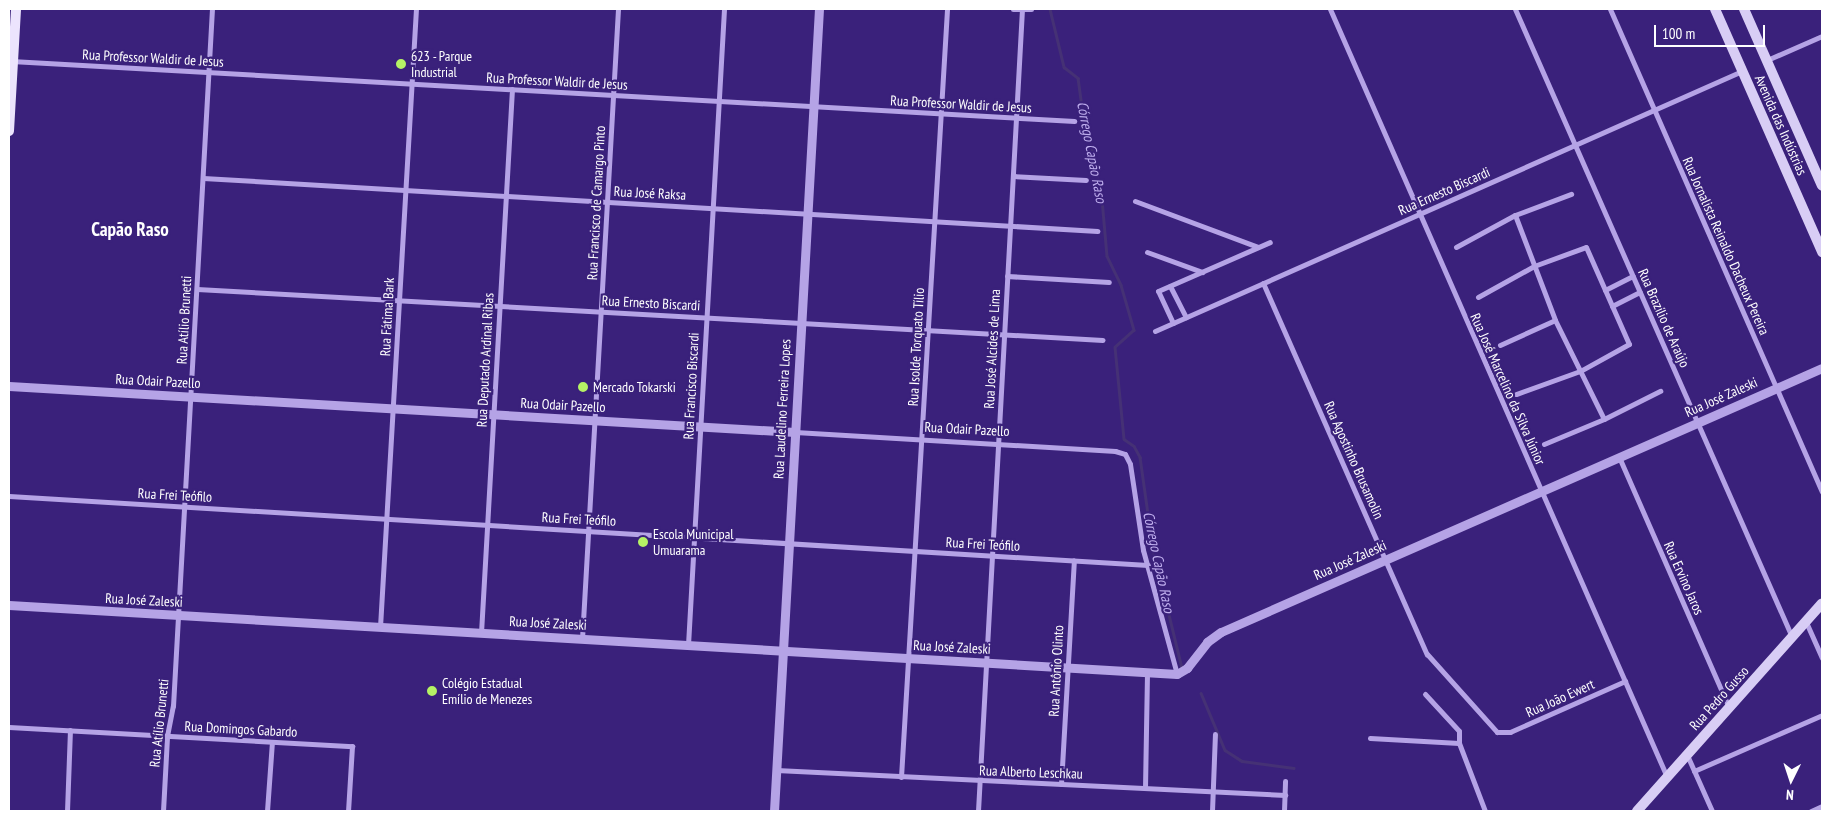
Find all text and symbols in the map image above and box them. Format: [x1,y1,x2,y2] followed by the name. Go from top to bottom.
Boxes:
[1656,15,1767,47] scale bar
[1662,24,1695,43] text: 100 m
[82,46,224,70] street label: Rua Professor Waldir de Jesus
[411,48,473,80] place label: 623 - Parque Industrial
[395,58,407,70] marker: 623 - Parque Industrial
[486,69,628,93] street label: Rua Professor Waldir de Jesus
[1751,72,1811,178] street label: Avenida das Indústrias
[890,92,1032,116] street label: Rua Professor Waldir de Jesus
[1073,100,1111,204] water label: Córrego Capão Raso
[584,125,608,281] street label: Rua Francisco de Camargo Pinto
[1679,154,1773,338] street label: Rua Jornalista Reinaldo Dacheux Pereira
[1396,163,1492,219] street label: Rua Ernesto Biscardi
[613,183,687,203] street label: Rua José Raksa
[91,219,169,241] district label: Capão Raso
[1635,266,1693,370] street label: Rua Brazílio de Araújo
[173,275,195,365] street label: Rua Atílio Brunetti
[377,277,397,357] street label: Rua Fátima Bark
[904,287,928,407] street label: Rua Isolde Torquato Tílio
[980,289,1004,409] street label: Rua José Alcides de Lima
[473,292,497,428] street label: Rua Deputado Ardinal Ribas
[601,292,701,314] street label: Rua Ernesto Biscardi
[1467,311,1549,467] street label: Rua José Marcelino da Silva Júnior
[680,332,702,440] street label: Rua Francisco Biscardi
[770,339,794,479] street label: Rua Laudelino Ferreira Lopes
[115,370,201,392] street label: Rua Odair Pazello
[1682,373,1760,421] street label: Rua José Zaleski
[593,379,676,395] place label: Mercado Tokarski
[577,381,589,393] marker: Mercado Tokarski
[520,394,606,416] street label: Rua Odair Pazello
[1320,398,1388,522] street label: Rua Agostinho Brusamolin
[924,418,1010,440] street label: Rua Odair Pazello
[137,485,213,505] street label: Rua Frei Teófilo
[541,509,617,529] street label: Rua Frei Teófilo
[1139,510,1179,614] water label: Córrego Capão Raso
[653,526,734,558] place label: Escola Municipal Umuarama
[945,534,1021,554] street label: Rua Frei Teófilo
[637,536,649,548] marker: Escola Municipal Umuarama
[1311,536,1389,584] street label: Rua José Zaleski
[1660,539,1708,617] street label: Rua Ervino Jaros
[105,590,183,610] street label: Rua José Zaleski
[509,613,587,633] street label: Rua José Zaleski
[1045,625,1067,717] street label: Rua Antônio Olinto
[913,637,991,657] street label: Rua José Zaleski
[1686,662,1752,734] street label: Rua Pedro Gusso
[442,675,532,708] place label: Colégio Estadual Emílio de Menezes
[1523,675,1597,721] street label: Rua João Ewert
[146,678,172,768] street label: Rua Atílio Brunetti
[426,685,438,697] marker: Colégio Estadual Emílio de Menezes
[184,718,298,740] street label: Rua Domingos Gabardo
[1766,755,1816,805] north arrow
[979,762,1083,782] street label: Rua Alberto Leschkau
[1786,786,1794,804] text: N

